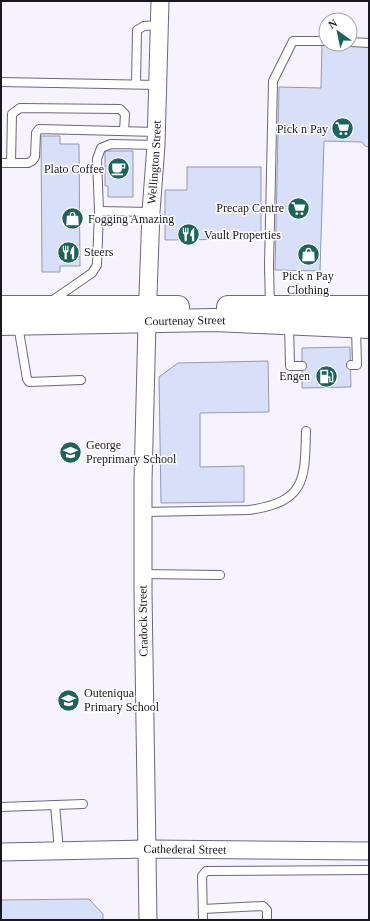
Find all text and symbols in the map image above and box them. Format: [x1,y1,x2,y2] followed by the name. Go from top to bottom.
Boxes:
[318,12,358,52] north arrow
[326,16,339,31] text: N
[330,116,356,142] supermarket icon: Pick n Pay
[145,119,164,205] street label: Wellington Street
[277,122,328,136] place label: Pick n Pay
[106,156,132,182] cafe icon: Plato Coffee
[44,162,104,176] place label: Plato Coffee
[286,195,312,221] supermarket icon: Precap Centre
[216,201,284,215] place label: Precap Centre
[60,206,86,232] shop icon: Fogging Amazing
[88,212,174,226] place label: Fogging Amazing
[176,222,202,248] restaurant icon: Vault Properties
[204,228,281,242] place label: Vault Properties
[55,239,81,265] restaurant icon: Steers
[295,242,321,268] shop icon: Pick n Pay Clothing
[84,245,114,259] place label: Steers
[282,269,334,297] place label: Pick n Pay Clothing
[144,313,226,328] street label: Courtenay Street
[313,363,339,389] fuel station icon: Engen
[279,369,310,383] place label: Engen
[86,438,177,466] place label: George Preprimary School
[58,439,84,465] school or university icon: George Preprimary School
[135,584,151,657] street label: Cradock Street
[84,686,160,714] place label: Outeniqua Primary School
[56,687,82,713] school or university icon: Outeniqua Primary School
[143,842,227,857] street label: Cathederal Street

